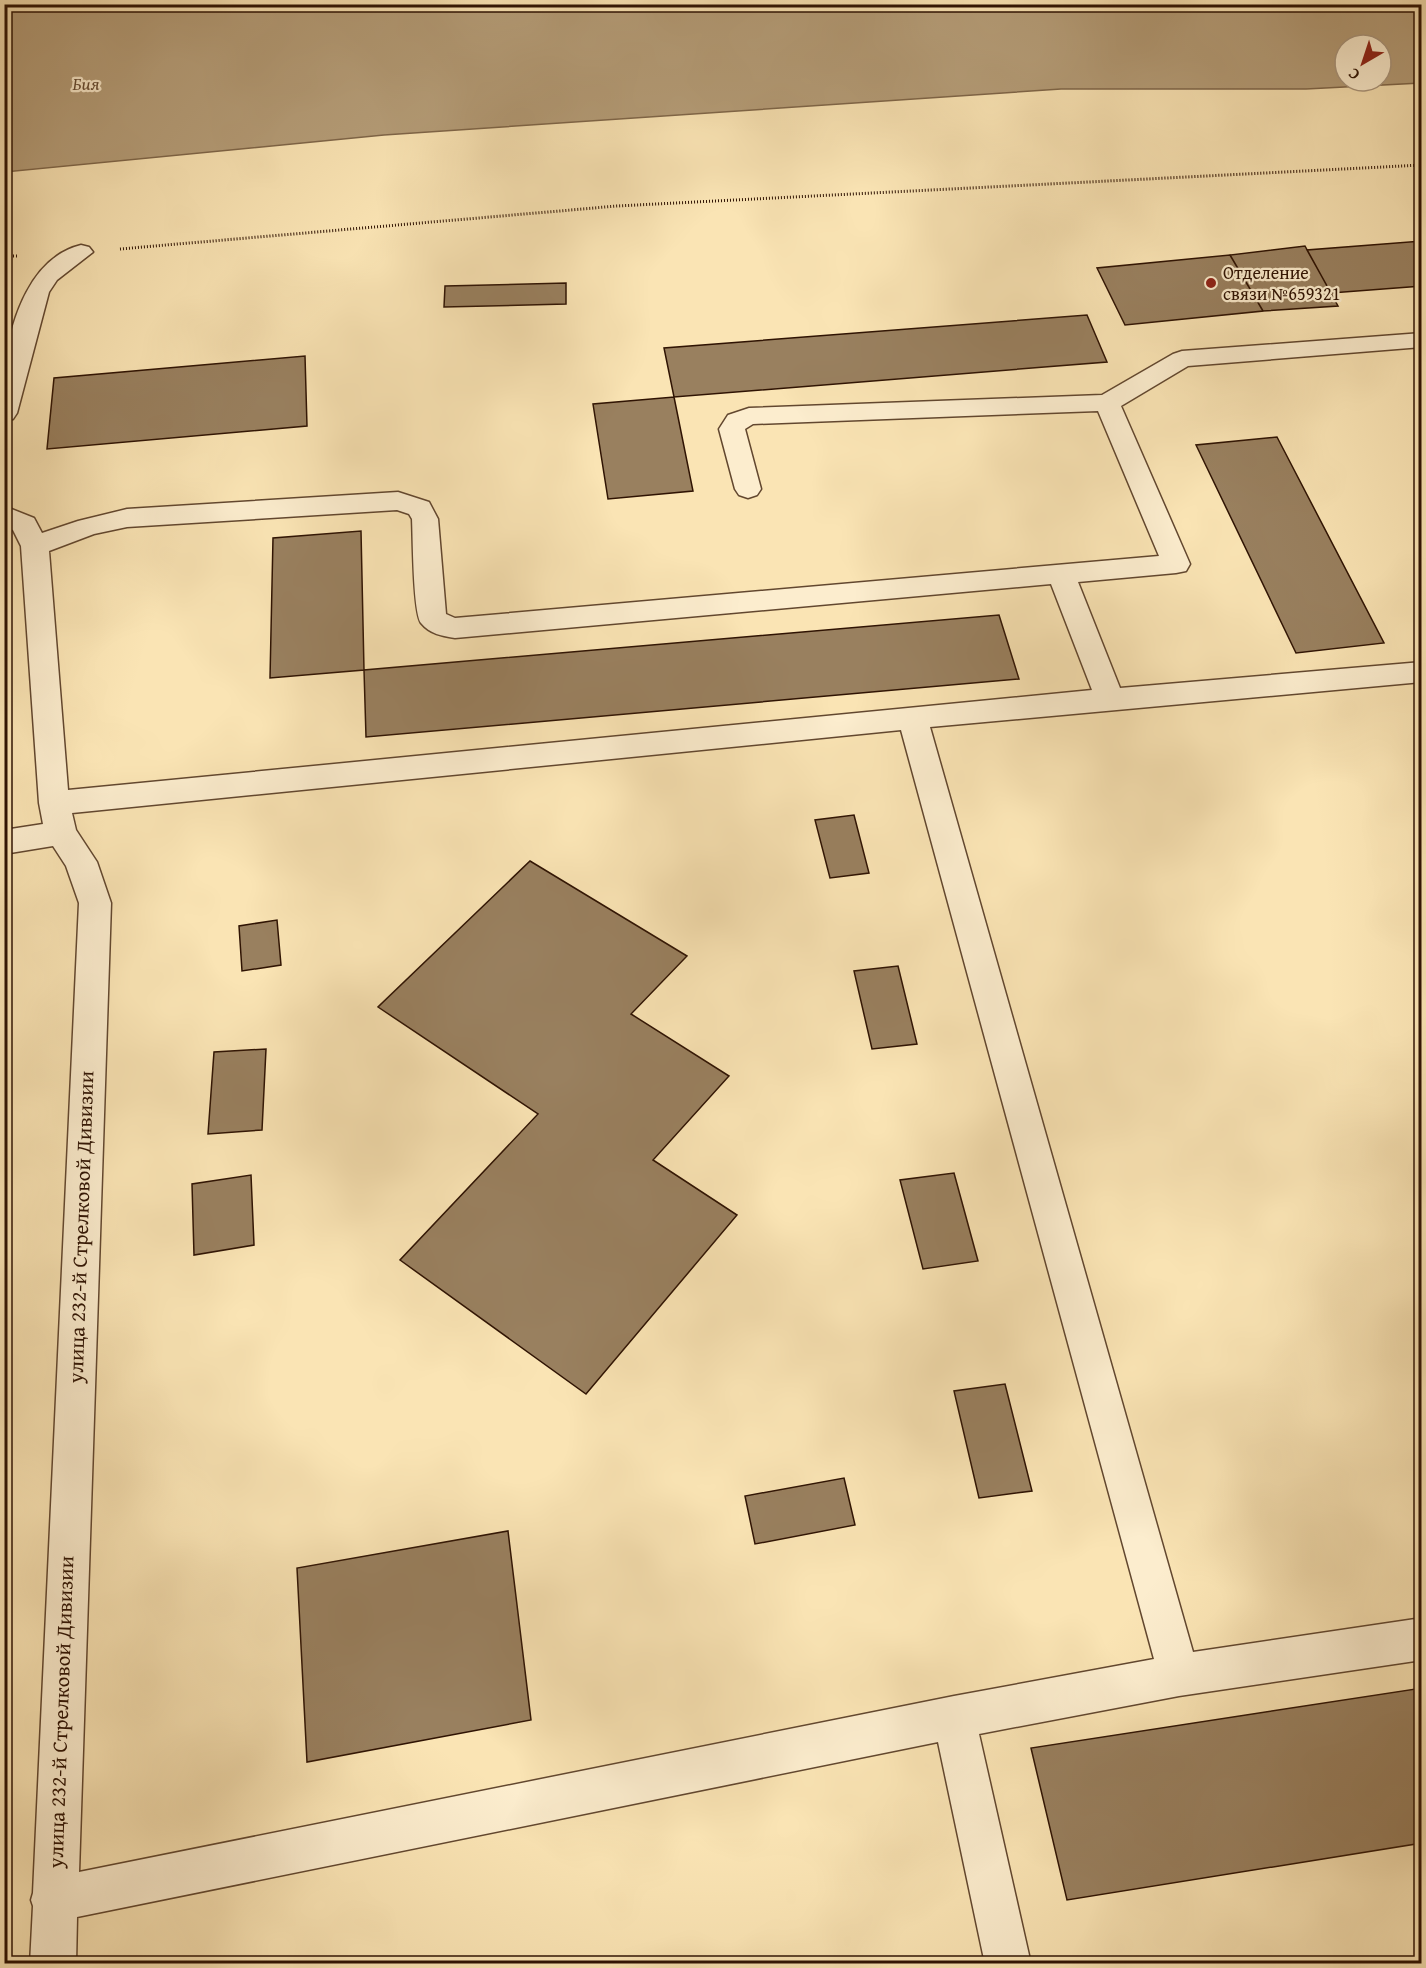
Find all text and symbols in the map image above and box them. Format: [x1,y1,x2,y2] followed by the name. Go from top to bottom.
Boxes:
[1333,33,1393,93] north arrow
[1342,62,1365,87] text: С
[72,70,100,97] water label: Бия
[1223,259,1340,307] place label: Отделение связи №659321
[1204,276,1218,290] marker: Отделение связи №659321
[60,1070,101,1385] street label: улица 232-й Стрелковой Дивизии
[40,1555,81,1870] street label: улица 232-й Стрелковой Дивизии

